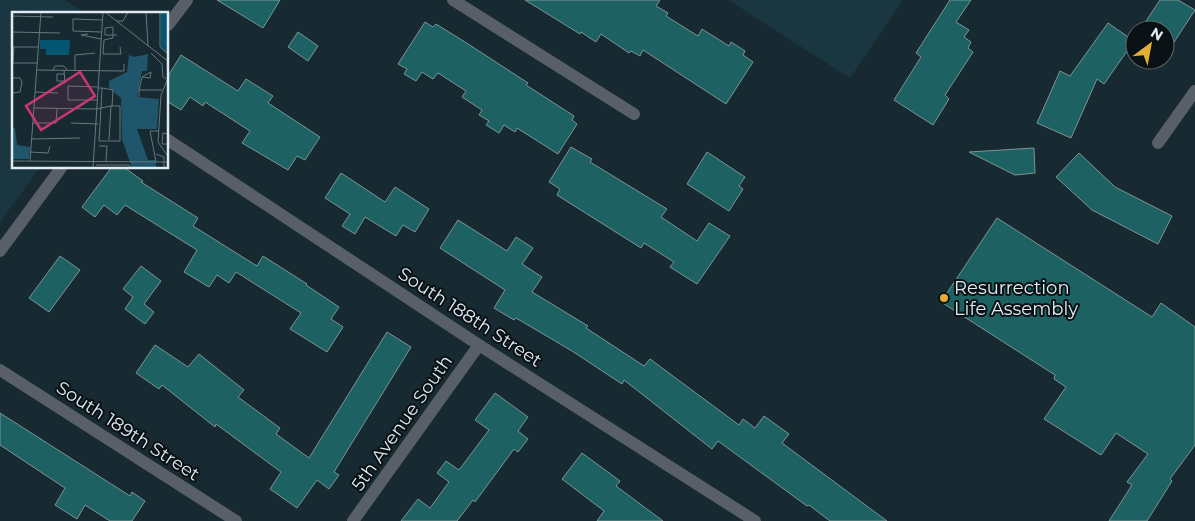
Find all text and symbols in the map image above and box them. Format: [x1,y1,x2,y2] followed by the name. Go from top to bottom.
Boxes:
[12,12,169,169] inset map
[1125,20,1175,70] north arrow
[1147,23,1166,45] text: N
[394,262,546,372] street label: South 188th Street
[954,277,1078,320] place label: Resurrection Life Assembly
[938,292,950,304] marker: Resurrection Life Assembly
[347,351,457,495] street label: 5th Avenue South
[52,376,204,486] street label: South 189th Street

